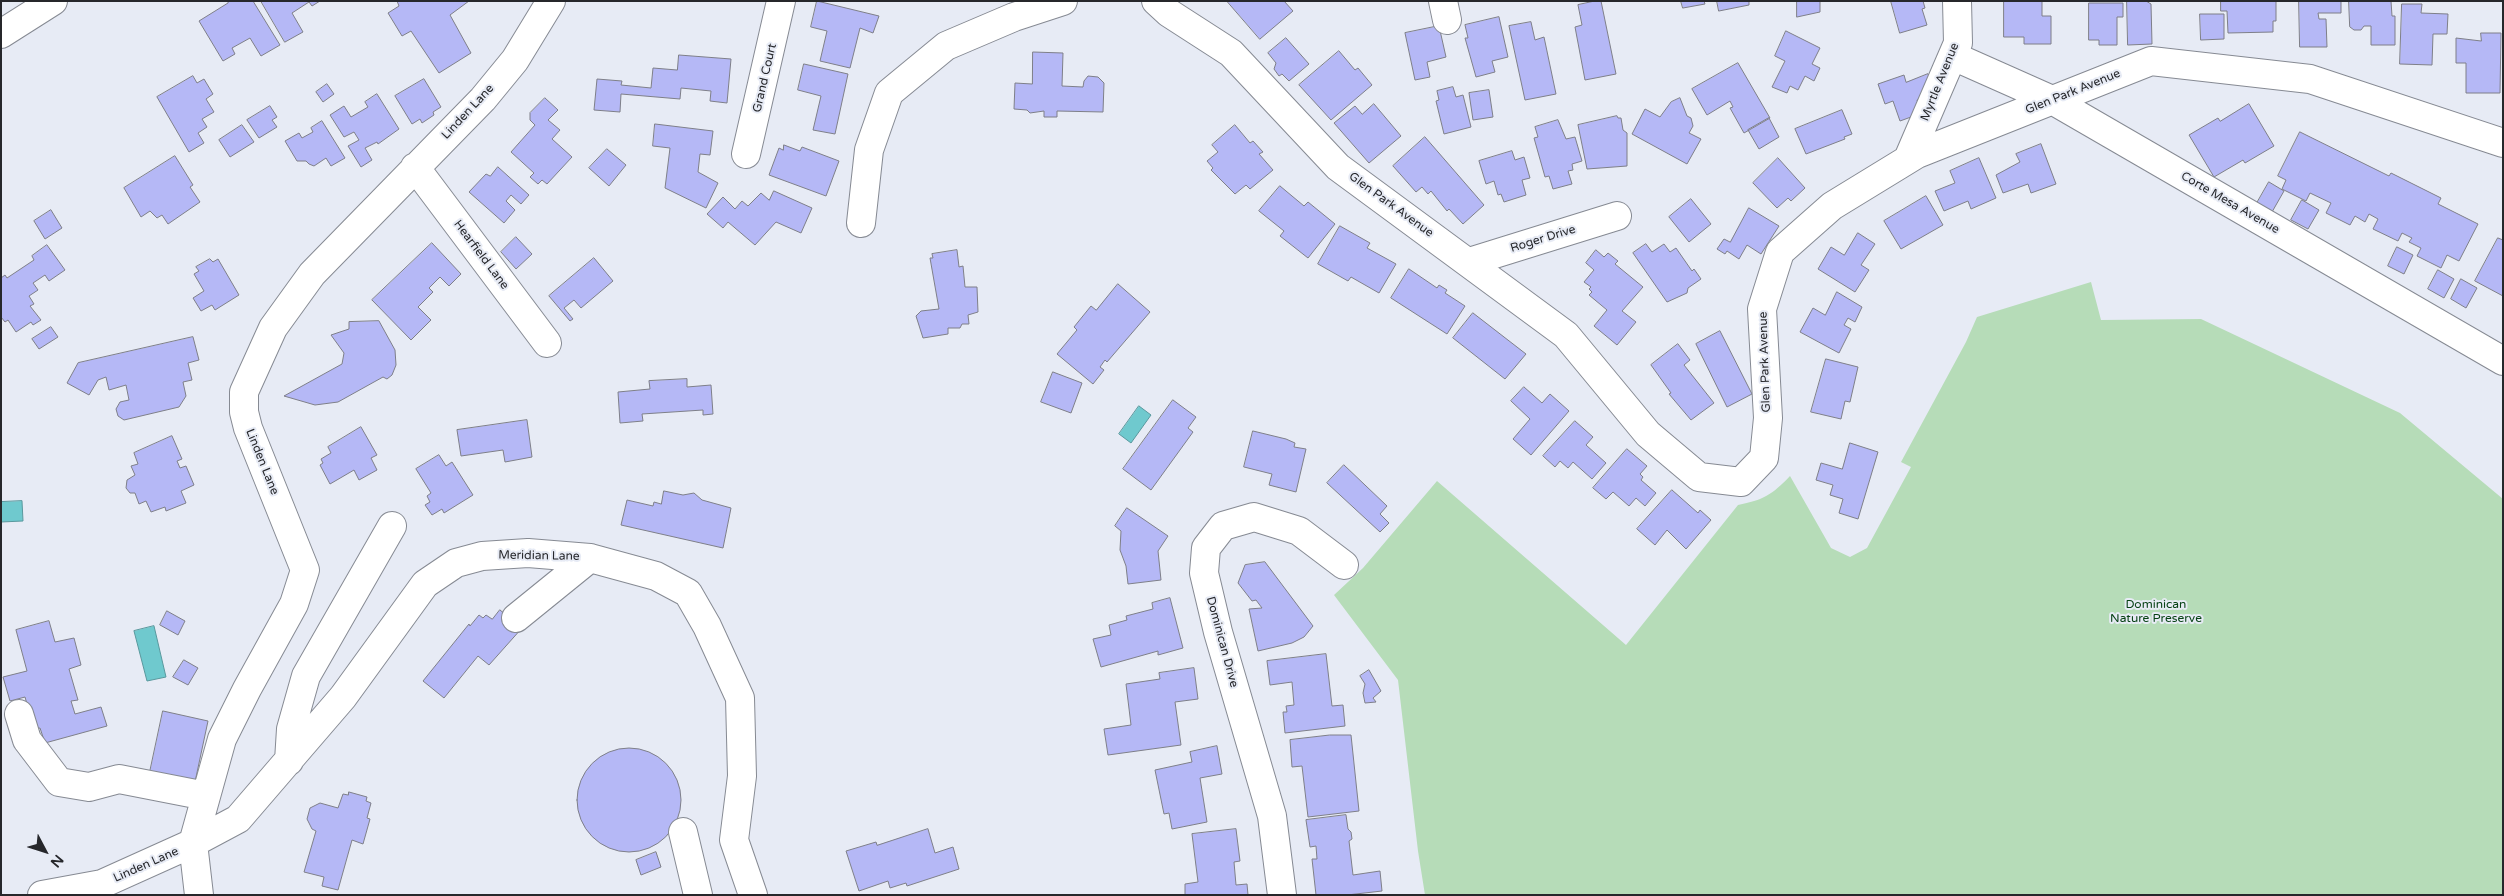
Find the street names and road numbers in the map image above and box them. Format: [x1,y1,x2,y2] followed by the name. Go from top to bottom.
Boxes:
[1918,41,1962,123] street label: Myrtle Avenue
[750,42,780,114] street label: Grand Court
[2023,66,2123,118] street label: Glen Park Avenue
[439,82,497,142] street label: Linden Lane
[1346,169,1436,241] street label: Glen Park Avenue
[2178,169,2282,237] street label: Corte Mesa Avenue
[450,218,512,292] street label: Hearfield Lane
[1509,222,1577,256] street label: Roger Drive
[1756,311,1774,413] street label: Glen Park Avenue
[242,427,282,497] street label: Linden Lane
[498,548,580,564] street label: Meridian Lane
[1203,595,1241,689] street label: Dominican Drive
[111,844,181,886] street label: Linden Lane

